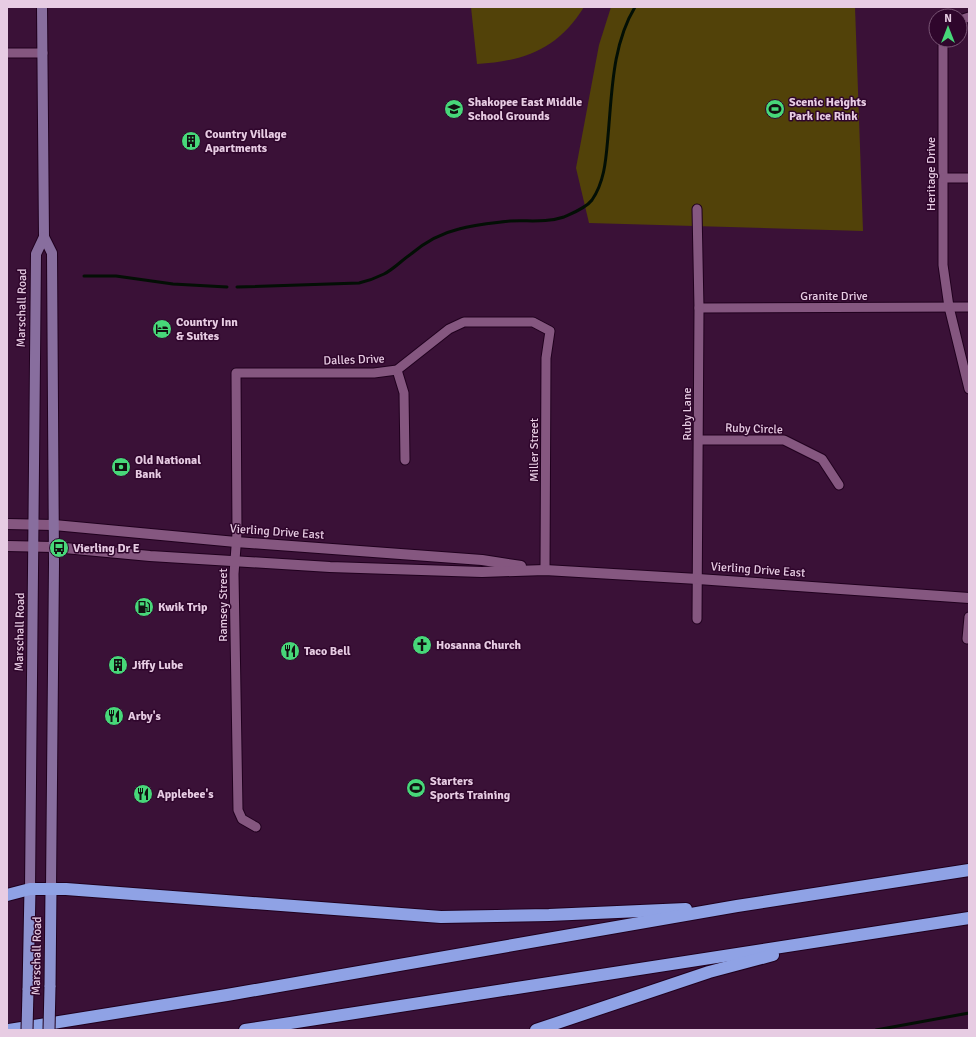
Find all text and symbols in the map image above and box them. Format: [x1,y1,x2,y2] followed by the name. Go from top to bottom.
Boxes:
[928,8,968,48] north arrow
[944,12,952,25] text: N
[468,95,582,124] place label: Shakopee East Middle School Grounds
[789,95,867,124] place label: Scenic Heights Park Ice Rink
[443,98,465,120] school or university icon: Shakopee East Middle School Grounds
[764,98,786,120] sports icon: Scenic Heights Park Ice Rink
[205,127,287,156] place label: Country Village Apartments
[180,130,202,152] building icon: Country Village Apartments
[924,137,939,211] street label: Heritage Drive
[14,268,30,348] street label: Marschall Road
[800,289,868,304] street label: Granite Drive
[176,315,238,344] place label: Country Inn & Suites
[151,318,173,340] hotel icon: Country Inn & Suites
[323,351,385,369] street label: Dalles Drive
[680,388,695,440] street label: Ruby Lane
[527,418,542,482] street label: Miller Street
[725,420,783,438] street label: Ruby Circle
[135,453,201,482] place label: Old National Bank
[110,456,132,478] bank icon: Old National Bank
[229,521,325,543] street label: Vierling Drive East
[48,537,70,559] bus stop icon: Vierling Dr E
[73,541,140,556] place label: Vierling Dr E
[710,559,806,581] street label: Vierling Drive East
[216,568,231,642] street label: Ramsey Street
[12,592,28,672] street label: Marschall Road
[133,596,155,618] fuel station icon: Kwik Trip
[158,600,208,615] place label: Kwik Trip
[411,634,433,656] church icon: Hosanna Church
[436,638,522,653] place label: Hosanna Church
[279,640,301,662] restaurant icon: Taco Bell
[304,644,351,659] place label: Taco Bell
[107,654,129,676] building icon: Jiffy Lube
[132,658,183,673] place label: Jiffy Lube
[103,705,125,727] restaurant icon: Arby's
[128,709,162,724] place label: Arby's
[430,774,511,803] place label: Starters Sports Training
[405,777,427,799] sports icon: Starters Sports Training
[132,783,154,805] restaurant icon: Applebee's
[157,787,214,802] place label: Applebee's
[29,916,45,996] street label: Marschall Road

